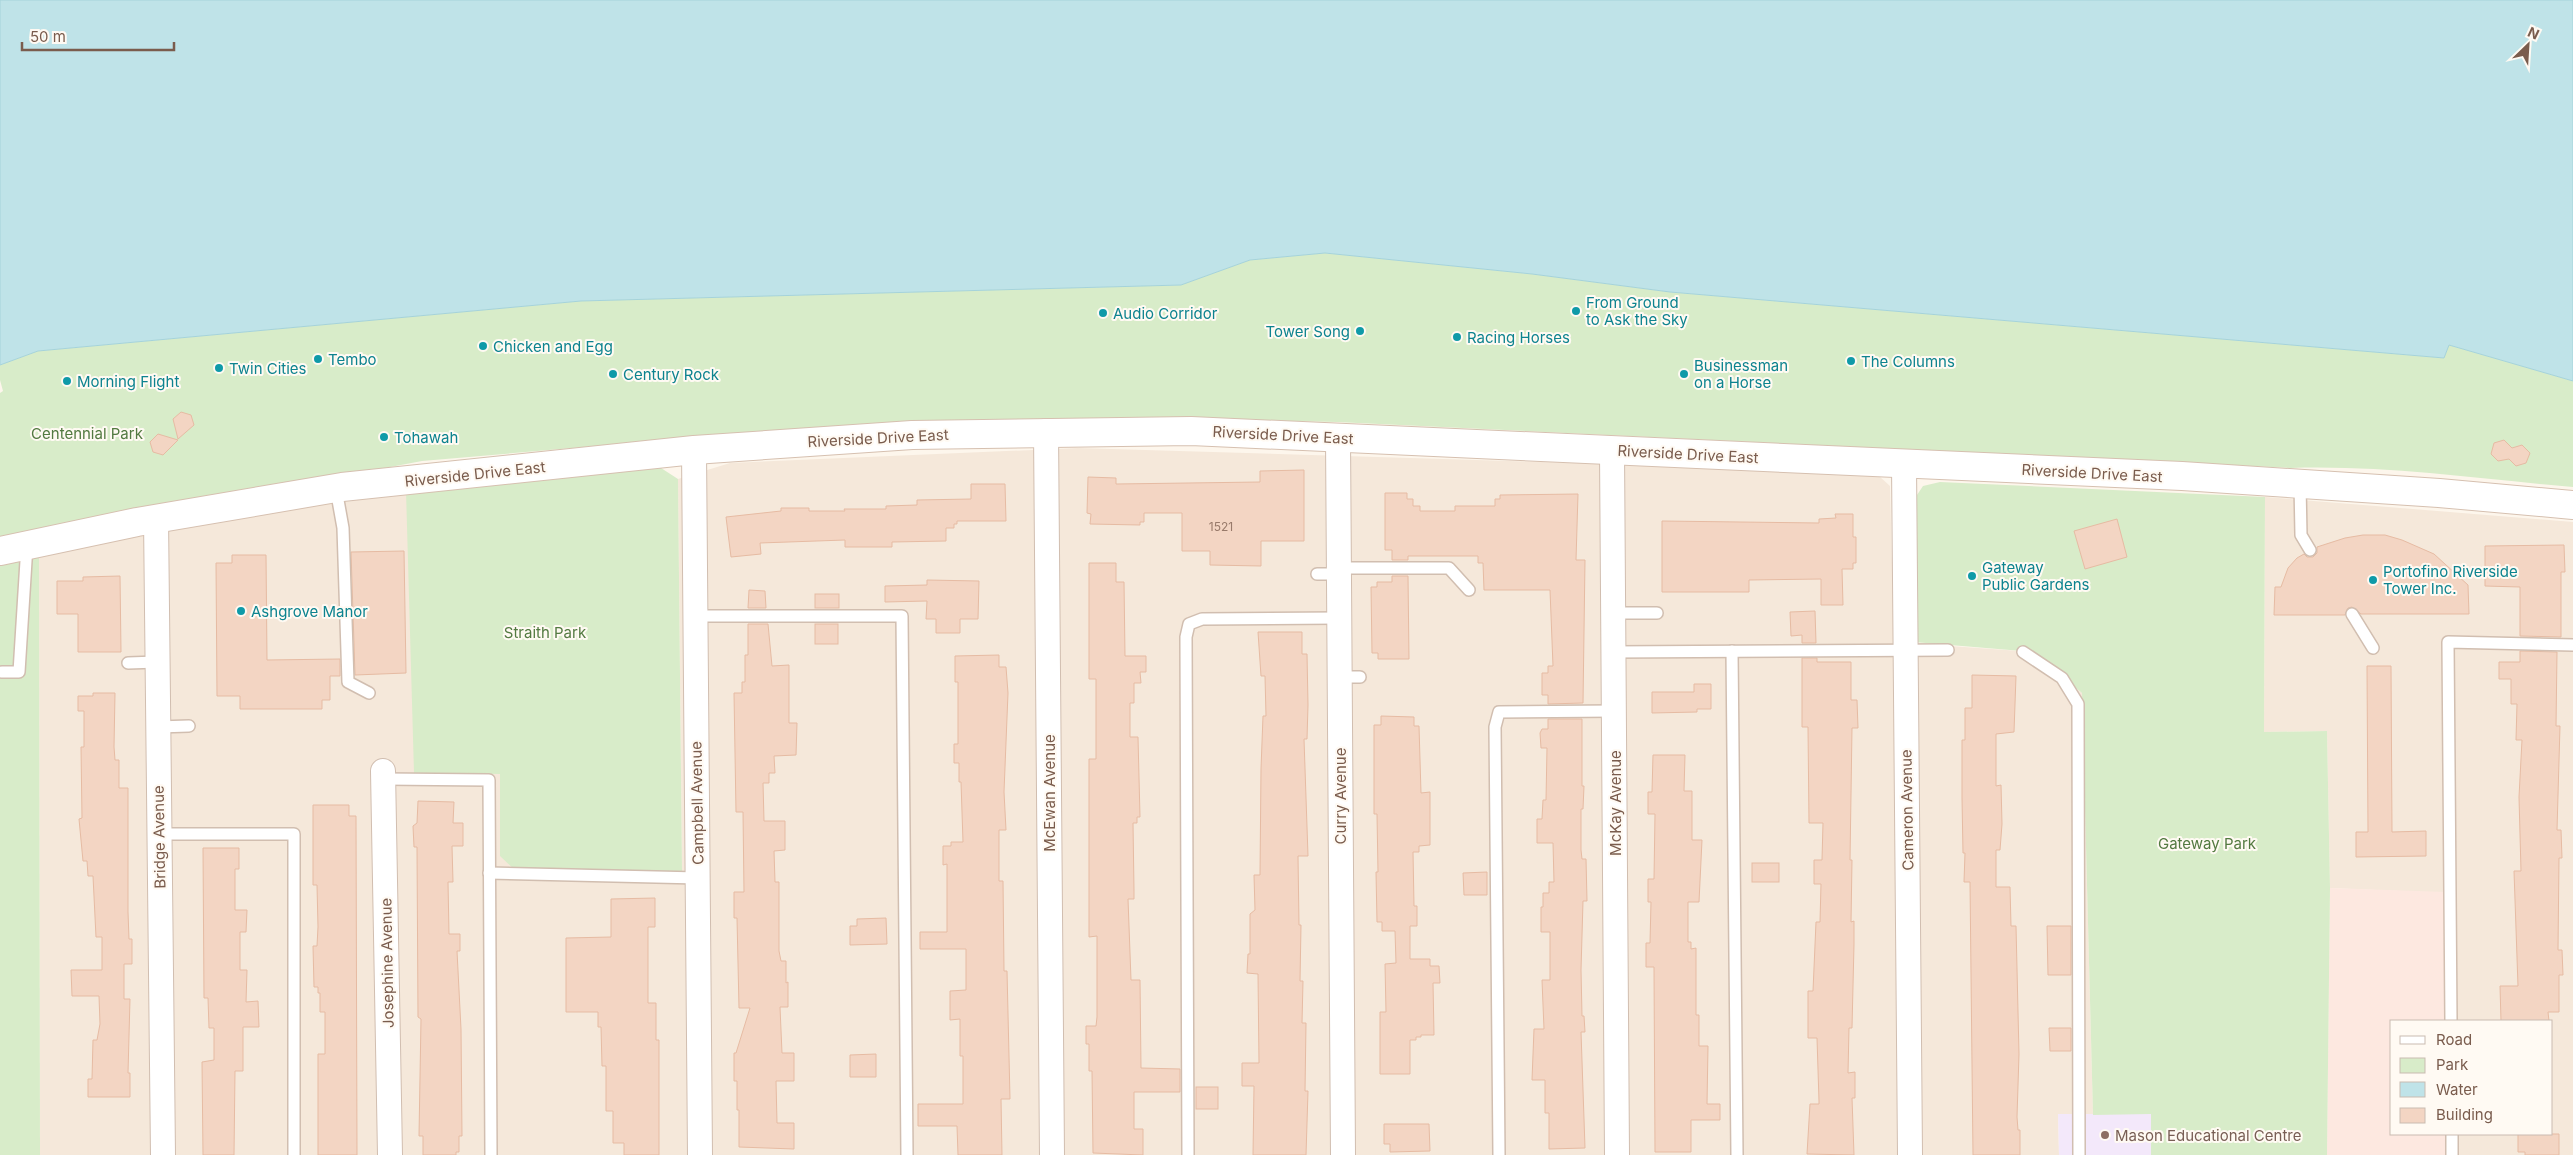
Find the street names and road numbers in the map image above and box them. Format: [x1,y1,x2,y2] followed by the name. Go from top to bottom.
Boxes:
[1212,422,1354,448] street label: Riverside Drive East
[807,425,949,451] street label: Riverside Drive East
[1617,441,1759,467] street label: Riverside Drive East
[404,457,546,491] street label: Riverside Drive East
[2021,460,2163,486] street label: Riverside Drive East
[1040,734,1059,852] street label: McEwan Avenue
[686,741,708,865] street label: Campbell Avenue
[1331,748,1350,844] street label: Curry Avenue
[1896,749,1918,871] street label: Cameron Avenue
[1606,750,1625,856] street label: McKay Avenue
[149,785,169,889] street label: Bridge Avenue
[376,898,398,1028] street label: Josephine Avenue

